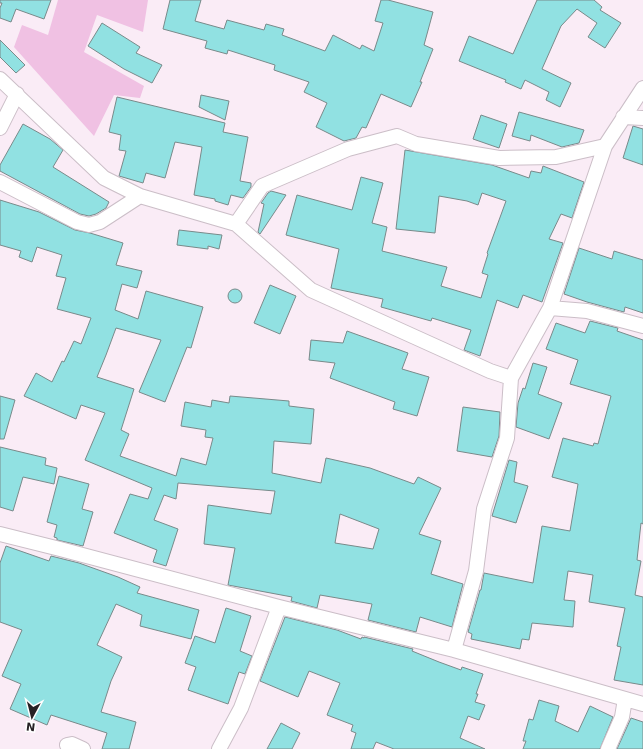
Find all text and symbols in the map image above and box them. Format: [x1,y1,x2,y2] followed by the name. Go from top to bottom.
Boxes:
[12,697,52,737] north arrow
[25,719,36,733] text: N

